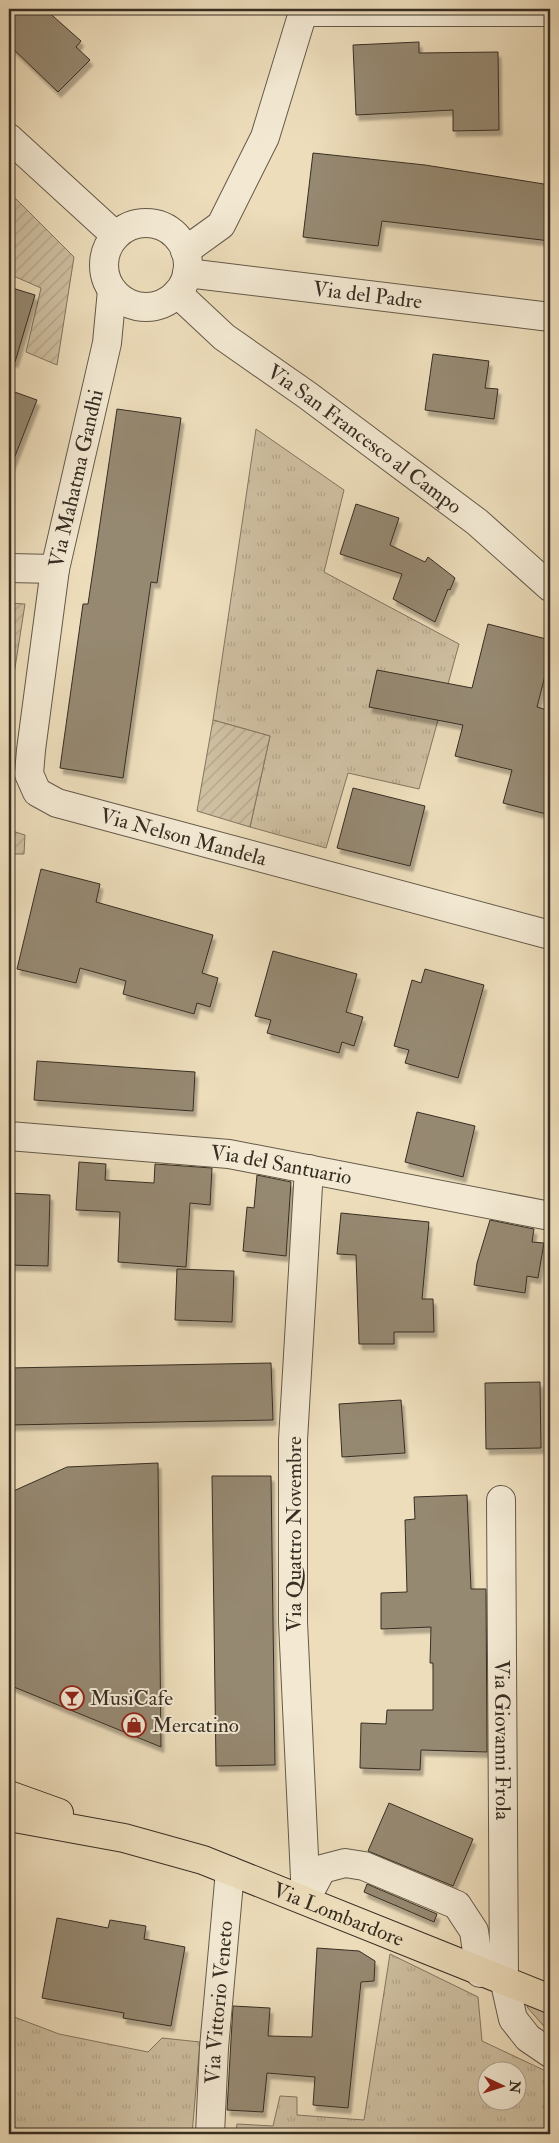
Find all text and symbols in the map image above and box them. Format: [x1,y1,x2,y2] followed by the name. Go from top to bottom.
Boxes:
[312,275,424,315] street label: Via del Padre
[262,358,467,520] street label: Via San Francesco al Campo
[43,386,110,570] street label: Via Mahatma Gandhi
[97,802,270,873] street label: Via Nelson Mandela
[210,1140,354,1191] street label: Via del Santuario
[281,1436,308,1632] street label: Via Quattro Novembre
[488,1660,516,1821] street label: Via Giovanni Frola
[59,1685,85,1711] bar icon: MusiCafe
[90,1685,173,1712] place label: MusiCafe
[121,1712,147,1738] shop icon: Mercatino
[152,1712,239,1739] place label: Mercatino
[269,1876,408,1953] street label: Via Lombardore
[199,1920,239,2085] street label: Via Vittorio Veneto
[476,2060,526,2110] north arrow
[506,2079,523,2094] text: N

